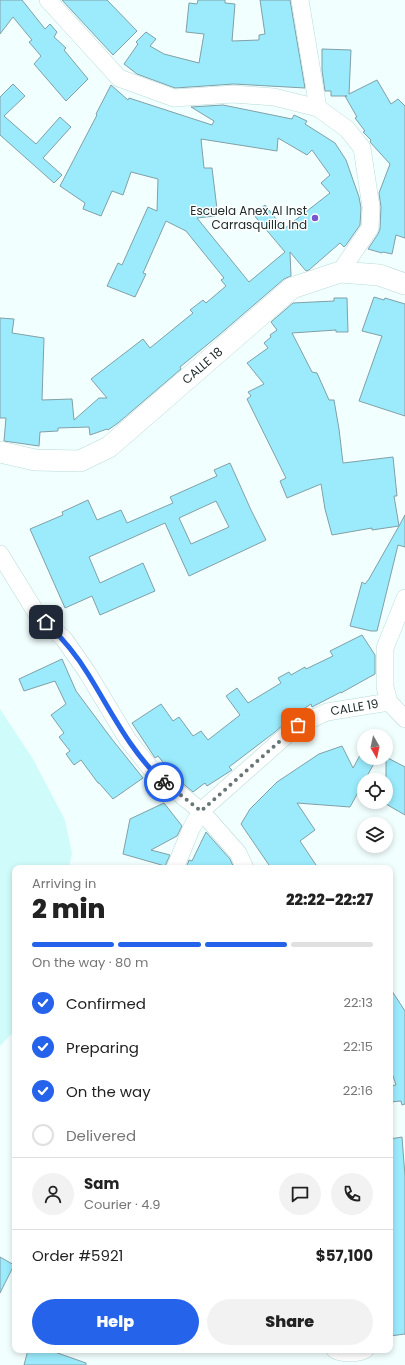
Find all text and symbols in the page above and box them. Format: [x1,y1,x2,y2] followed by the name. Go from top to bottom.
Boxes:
[190,202,307,233] place label: Escuela Anex Al Inst Carrasquilla Ind
[310,213,320,223] marker: Escuela Anex Al Inst Carrasquilla Ind
[178,343,226,388] street label: CALLE 18
[29,605,63,639] pin
[35,611,57,633] icon: home
[329,695,380,719] street label: CALLE 19
[281,708,315,742] pin
[287,714,309,736] icon: bag
[357,729,393,765] north arrow
[357,729,393,853] map controls
[144,762,184,802] courier
[153,771,175,793] icon: bike
[357,773,393,809] button: locate
[357,817,393,853] button: layers
[32,874,96,893] text: Arriving in
[286,889,373,910] text: 22:22–22:27
[32,891,105,927] text: 2 min
[32,953,148,972] text: On the way · 80 m
[32,992,54,1014] icon: check
[66,993,146,1014] text: Confirmed
[343,993,373,1012] text: 22:13
[32,1036,54,1058] icon: check
[66,1037,139,1058] text: Preparing
[343,1037,373,1056] text: 22:15
[32,1080,54,1102] icon: check
[66,1081,151,1102] text: On the way
[343,1081,373,1100] text: 22:16
[66,1125,136,1146] text: Delivered
[32,1173,74,1215] button: person
[84,1173,119,1194] text: Sam
[279,1173,321,1215] button: chat
[331,1173,373,1215] button: phone
[84,1195,160,1214] text: Courier · 4.9
[32,1245,123,1266] text: Order #5921
[316,1245,373,1266] text: $57,100
[32,1299,199,1345] button: Help
[207,1299,373,1345] button: Share

